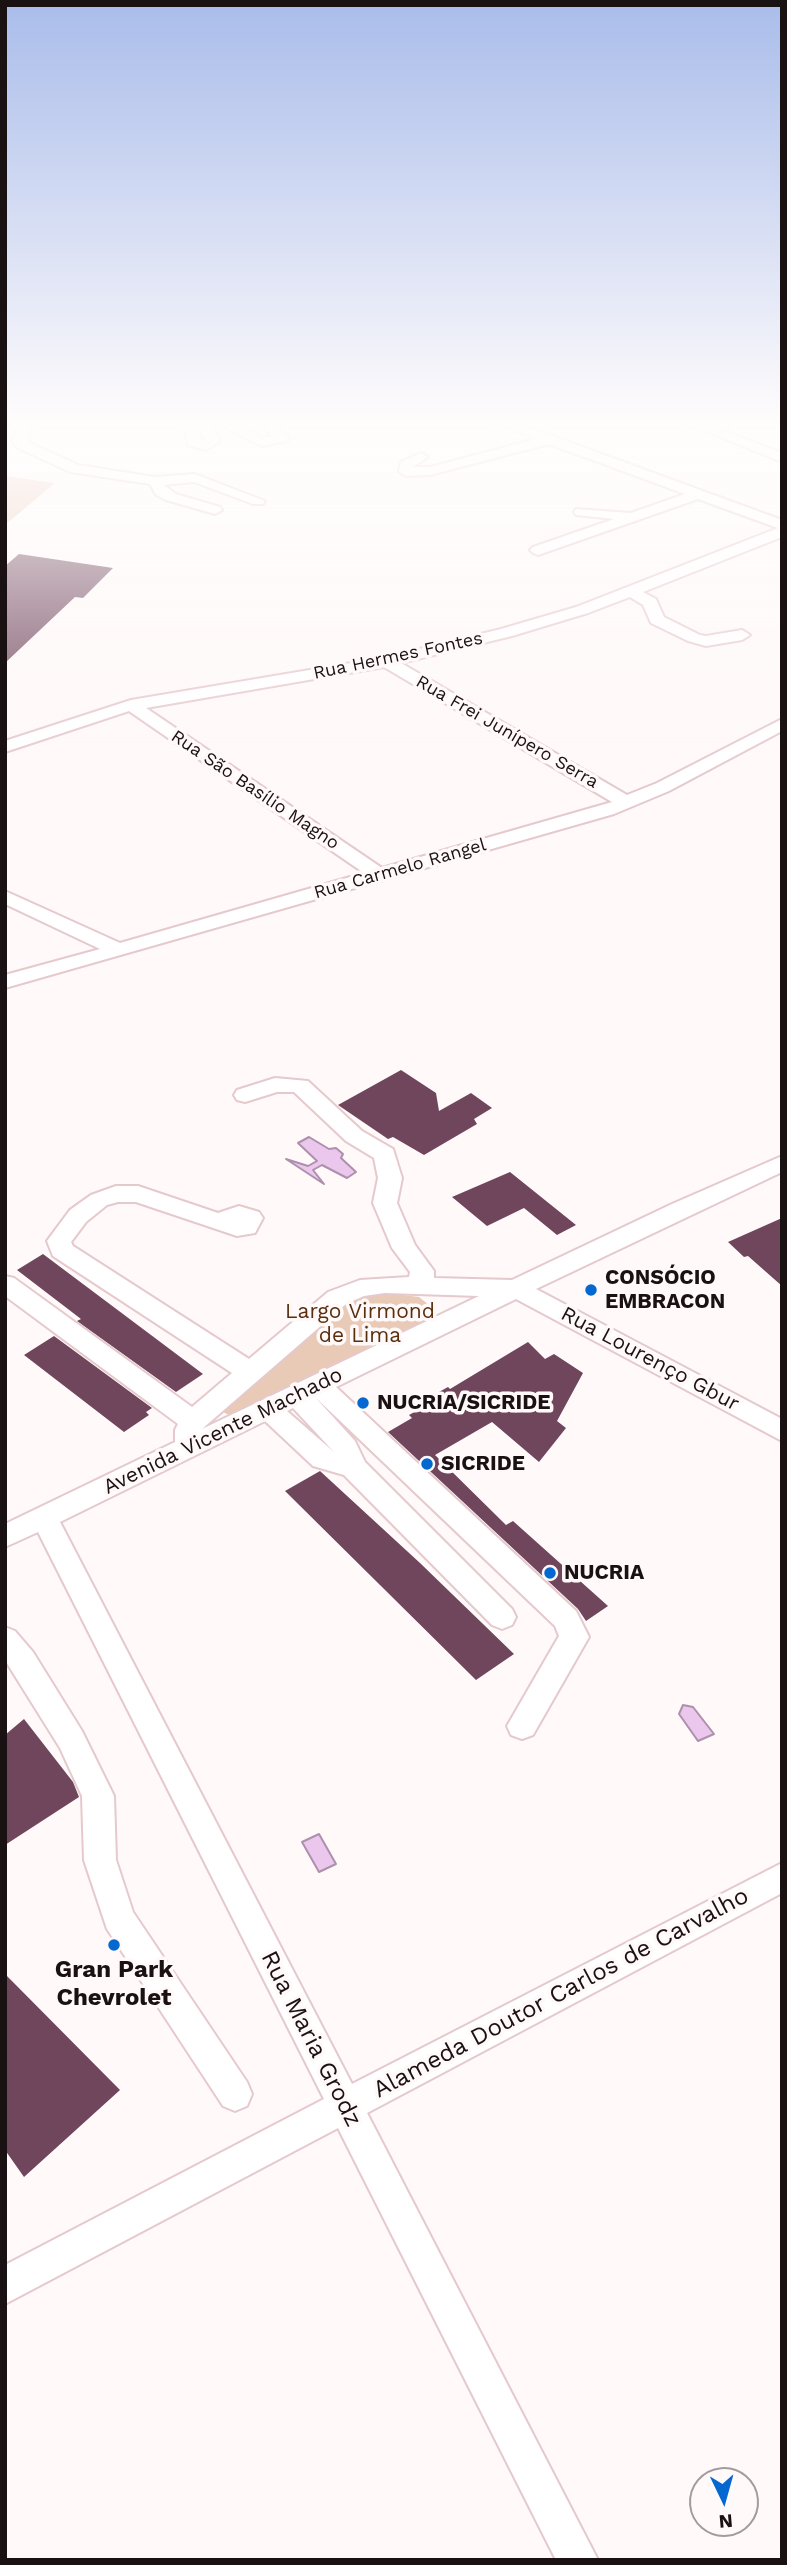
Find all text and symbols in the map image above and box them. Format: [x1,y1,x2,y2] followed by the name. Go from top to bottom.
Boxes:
[311,628,485,684] street label: Rua Hermes Fontes
[412,671,602,793] street label: Rua Frei Junípero Serra
[167,726,343,854] street label: Rua São Basílio Magno
[312,834,488,904] street label: Rua Carmelo Rangel
[605,1265,725,1315] place label: CONSÓCIO EMBRACON
[583,1282,599,1298] marker: CONSÓCIO EMBRACON
[285,1299,435,1349] park label: Largo Virmond de Lima
[557,1301,743,1417] street label: Rua Lourenço Gbur
[99,1362,347,1500] street label: Avenida Vicente Machado
[377,1390,550,1416] place label: NUCRIA/SICRIDE
[355,1395,371,1411] marker: NUCRIA/SICRIDE
[441,1451,525,1477] place label: SICRIDE
[419,1456,435,1472] marker: SICRIDE
[564,1560,644,1586] place label: NUCRIA
[542,1565,558,1581] marker: NUCRIA
[368,1881,754,2105] street label: Alameda Doutor Carlos de Carvalho
[106,1937,122,1953] marker: Gran Park Chevrolet
[254,1946,368,2132] street label: Rua Maria Grodz
[55,1956,173,2012] place label: Gran Park Chevrolet
[689,2467,759,2537] north arrow
[718,2509,734,2533] text: N

